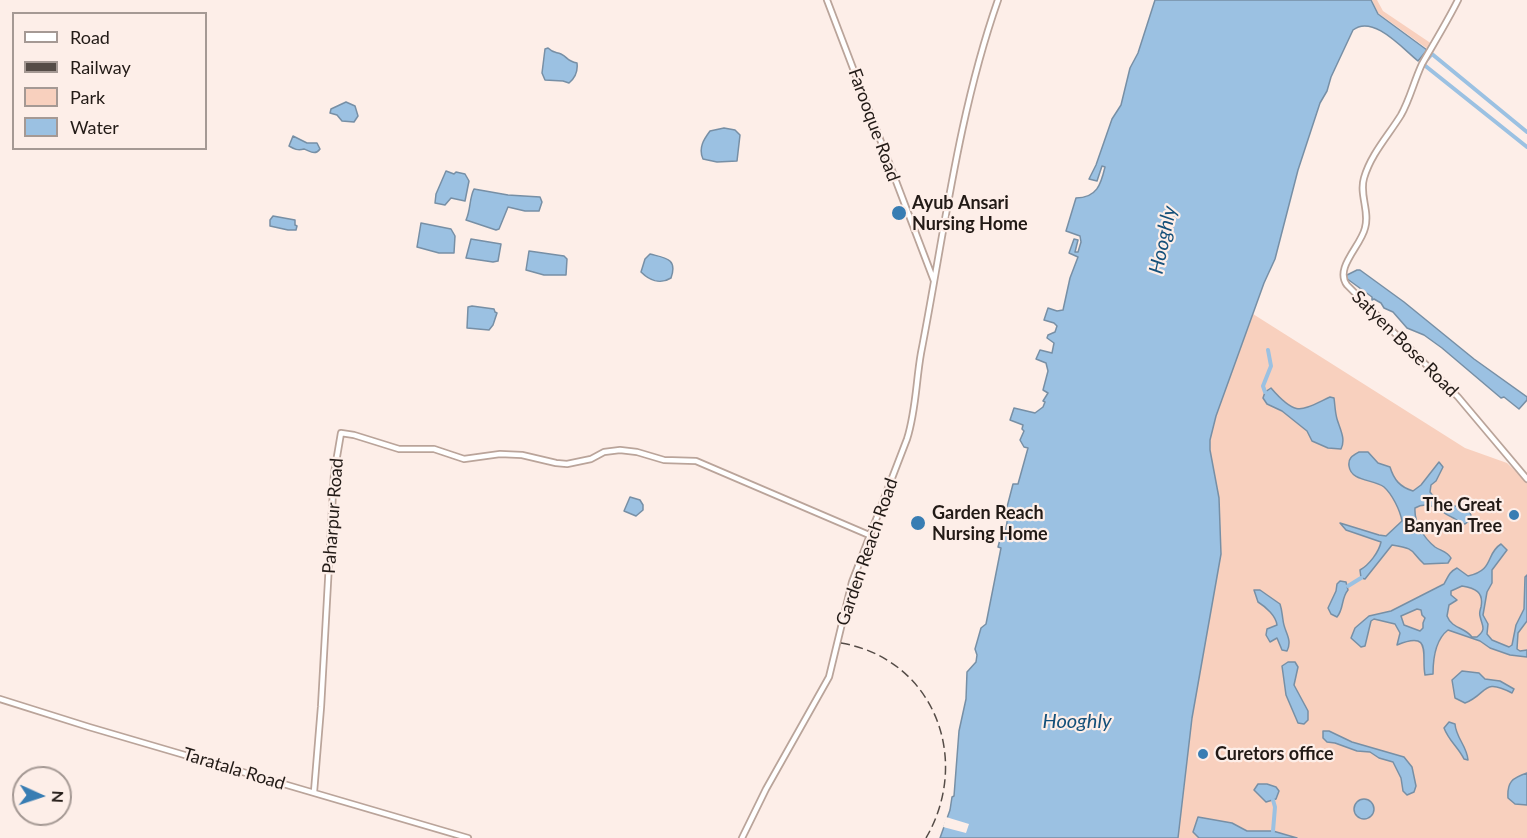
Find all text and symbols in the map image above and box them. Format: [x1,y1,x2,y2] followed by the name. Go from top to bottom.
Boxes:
[12,12,207,150] legend
[70,26,110,48] text: Road
[70,56,131,78] text: Railway
[844,66,904,184] street label: Farooque Road
[70,86,105,108] text: Park
[70,116,119,138] text: Water
[912,192,1028,234] place label: Ayub Ansari Nursing Home
[890,204,908,222] marker: Ayub Ansari Nursing Home
[1144,204,1182,276] water label: Hooghly
[1347,286,1463,402] street label: Satyen Bose Road
[318,457,348,575] street label: Paharpur Road
[832,475,902,629] street label: Garden Reach Road
[1404,494,1502,536] place label: The Great Banyan Tree
[932,502,1048,544] place label: Garden Reach Nursing Home
[1507,508,1521,522] marker: The Great Banyan Tree
[909,514,927,532] marker: Garden Reach Nursing Home
[1043,710,1111,734] water label: Hooghly
[180,743,288,795] street label: Taratala Road
[1215,743,1334,765] place label: Curetors office
[1196,747,1210,761] marker: Curetors office
[12,766,72,826] north arrow
[49,790,68,804] text: N

